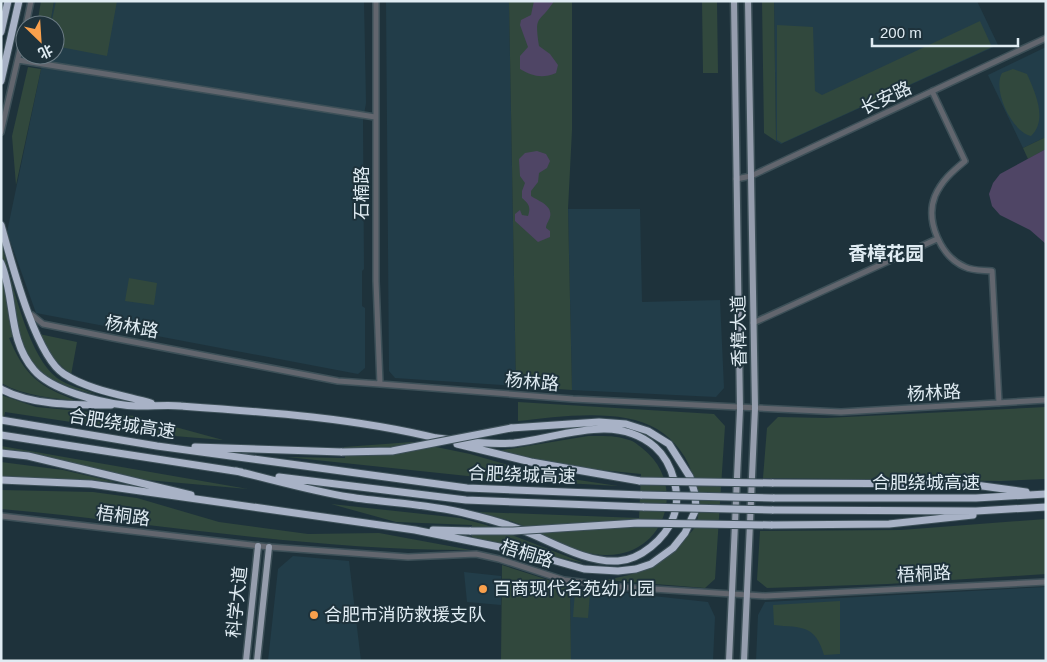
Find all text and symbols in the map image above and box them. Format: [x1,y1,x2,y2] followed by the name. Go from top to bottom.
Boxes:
[15,15,65,65] north arrow
[872,15,1018,47] scale bar
[880,24,922,41] text: 200 m
[36,42,55,62] text: 北
[857,78,915,118] street label: 长安路
[352,166,372,220] street label: 石楠路
[848,243,924,264] district label: 香樟花园
[728,295,750,367] street label: 香樟大道
[104,312,160,342] street label: 杨林路
[504,370,560,394] street label: 杨林路
[907,382,961,404] street label: 杨林路
[67,406,177,442] street label: 合肥绕城高速
[468,463,576,487] street label: 合肥绕城高速
[872,473,980,493] street label: 合肥绕城高速
[95,503,151,529] street label: 梧桐路
[498,537,556,571] street label: 梧桐路
[897,563,951,585] street label: 梧桐路
[223,565,251,639] street label: 科学大道
[493,579,655,599] place label: 百商现代名苑幼儿园
[477,583,489,595] marker: 百商现代名苑幼儿园
[324,605,486,625] place label: 合肥市消防救援支队
[308,609,320,621] marker: 合肥市消防救援支队

